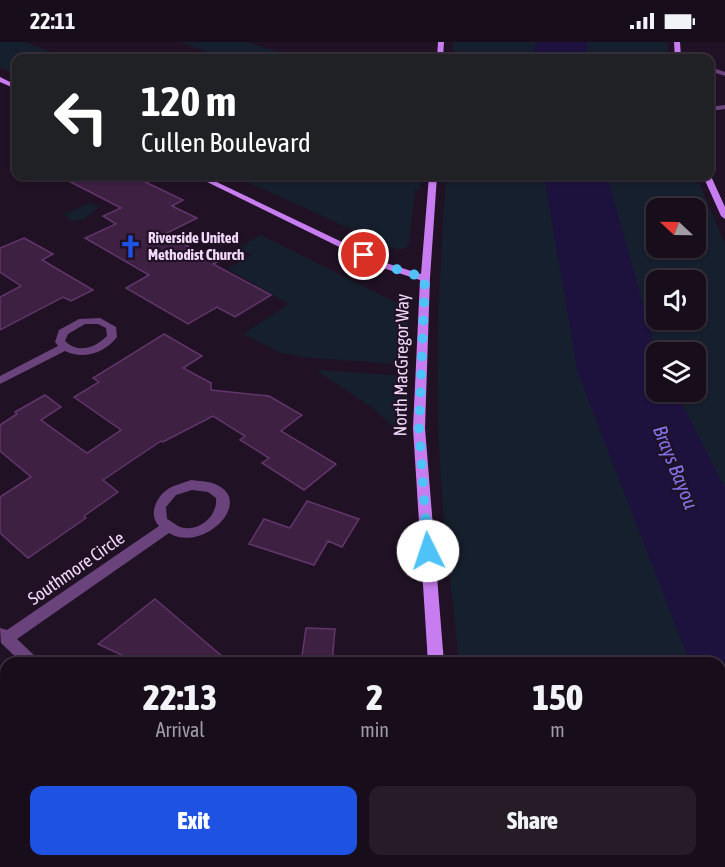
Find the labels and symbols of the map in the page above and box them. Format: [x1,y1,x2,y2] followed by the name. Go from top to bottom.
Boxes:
[646,198,706,258] north arrow
[148,229,244,263] place label: Riverside United Methodist Church
[338,229,389,280] pin
[117,233,143,259] church icon: Riverside United Methodist Church
[389,294,413,436] street label: North MacGregor Way
[649,422,703,512] water label: Brays Bayou
[396,519,460,583] position arrow
[24,527,128,609] street label: Southmore Circle

